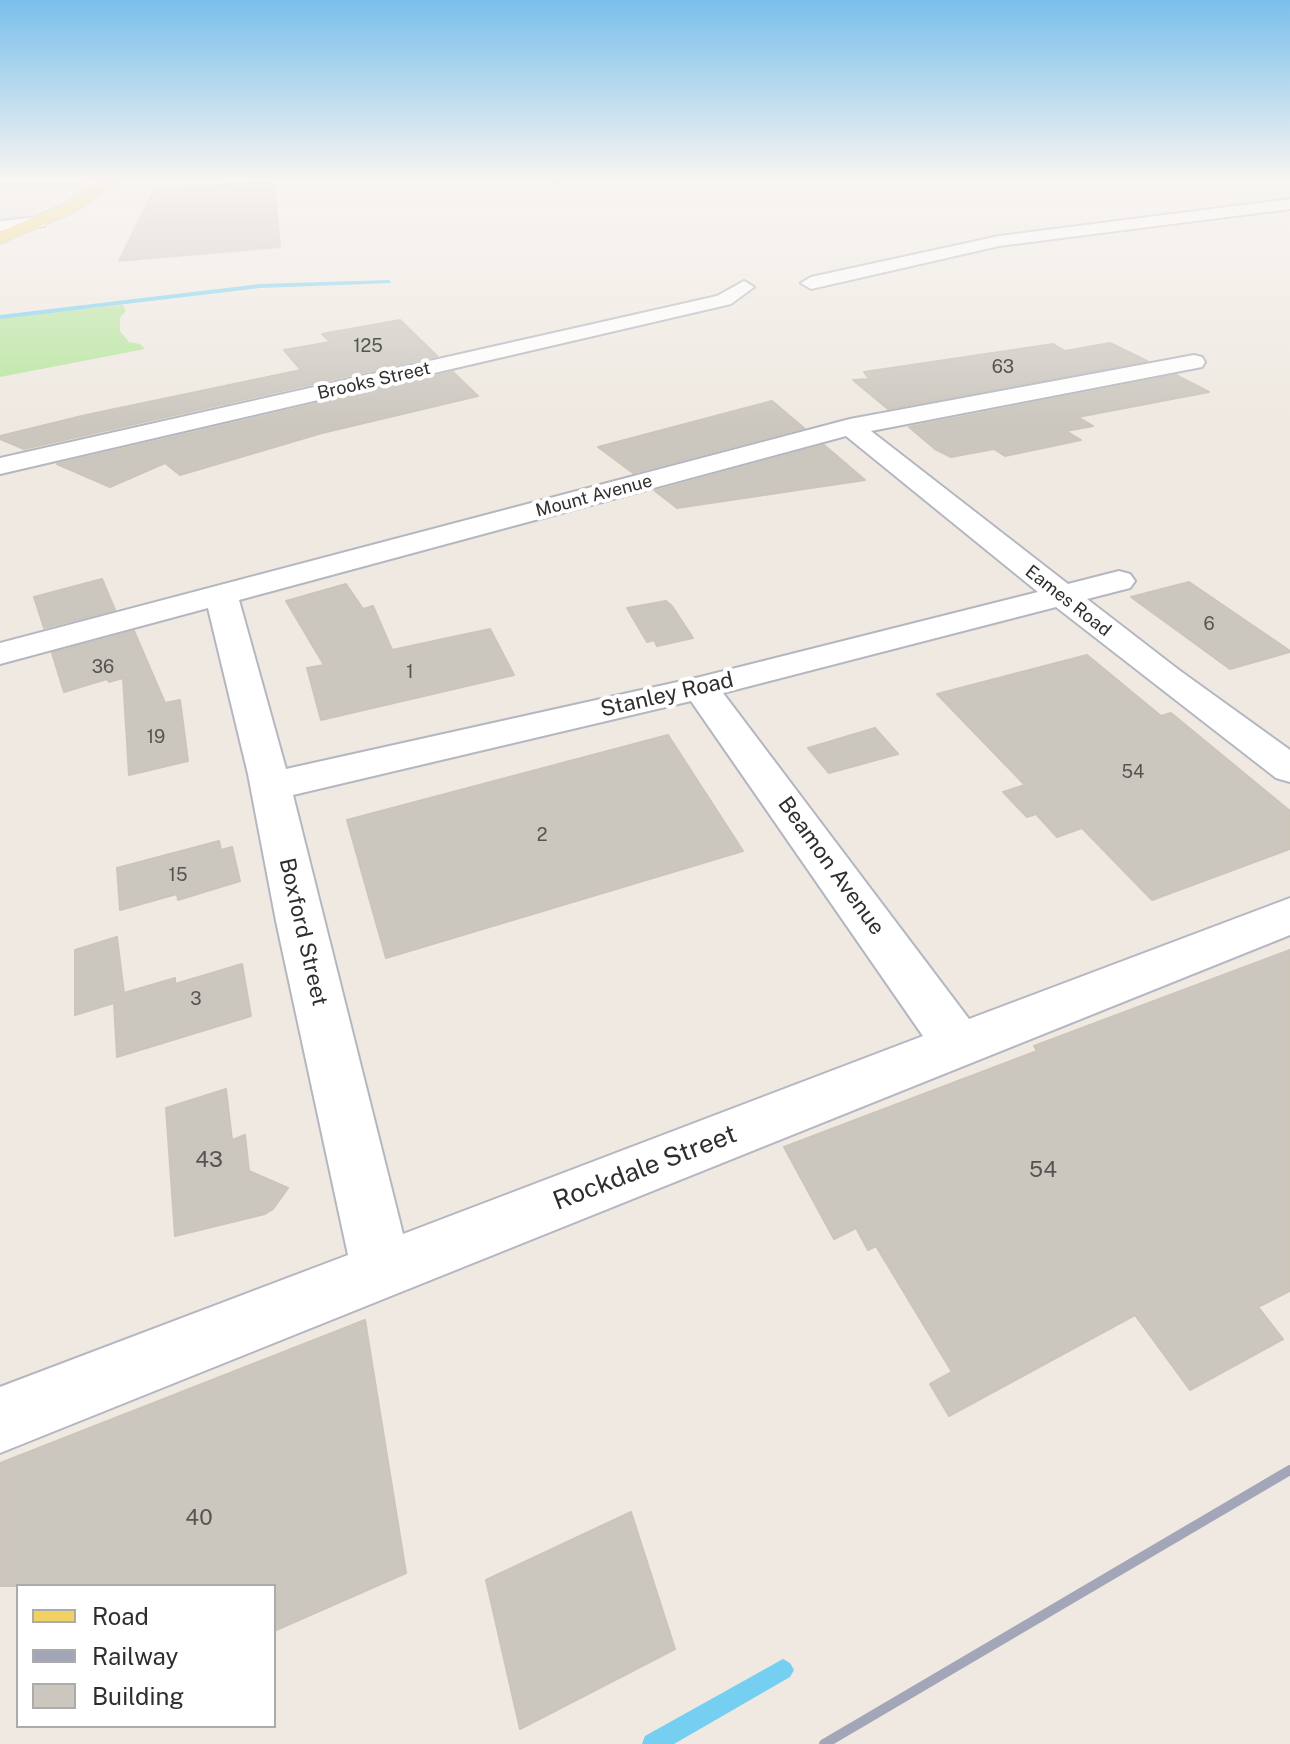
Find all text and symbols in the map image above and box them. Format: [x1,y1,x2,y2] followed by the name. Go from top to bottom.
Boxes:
[353,335,383,357] house number: 125
[992,356,1014,378] house number: 63
[315,358,433,404] street label: Brooks Street
[533,470,655,522] street label: Mount Avenue
[1021,561,1115,641] street label: Eames Road
[1203,613,1215,635] house number: 6
[92,656,114,678] house number: 36
[406,661,414,683] house number: 1
[598,667,736,723] street label: Stanley Road
[147,726,165,748] house number: 19
[1122,761,1144,783] house number: 54
[772,792,890,940] street label: Beamon Avenue
[537,824,547,846] house number: 2
[273,855,333,1009] street label: Boxford Street
[169,864,187,886] house number: 15
[190,988,202,1010] house number: 3
[549,1119,741,1217] street label: Rockdale Street
[195,1147,223,1173] house number: 43
[1029,1157,1057,1183] house number: 54
[185,1505,213,1531] house number: 40
[16,1584,276,1728] legend
[92,1602,149,1630] text: Road
[92,1642,178,1670] text: Railway
[92,1682,184,1710] text: Building

